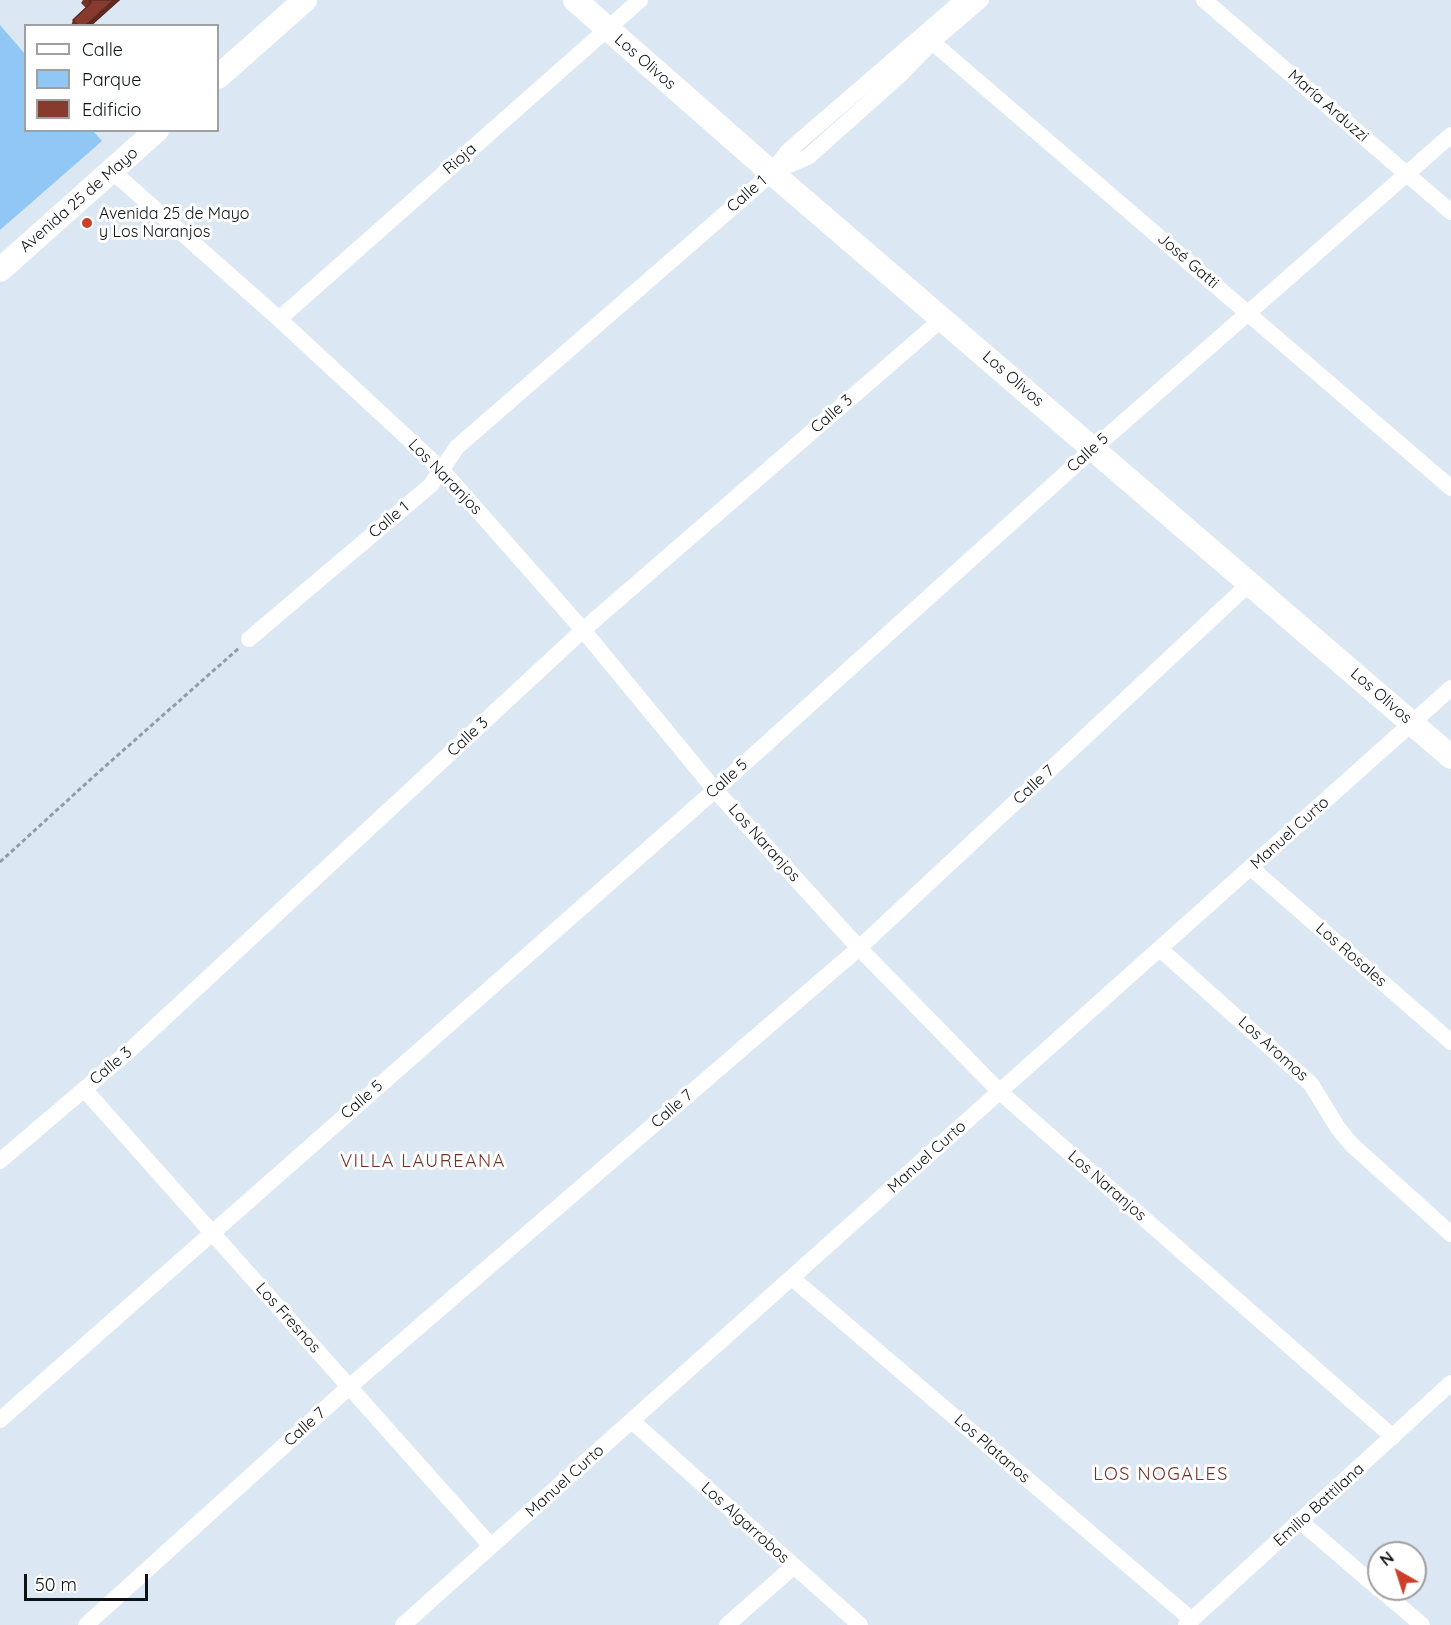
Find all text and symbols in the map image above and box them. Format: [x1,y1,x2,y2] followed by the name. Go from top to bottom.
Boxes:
[24,24,219,132] legend
[610,30,680,94] street label: Los Olivos
[82,38,123,61] text: Calle
[1284,66,1372,146] street label: María Arduzzi
[82,68,141,91] text: Parque
[82,98,141,121] text: Edificio
[439,139,481,179] street label: Rioja
[16,143,142,257] street label: Avenida 25 de Mayo
[723,171,771,217] street label: Calle 1
[99,204,249,242] place label: Avenida 25 de Mayo y Los Naranjos
[80,216,94,230] marker: Avenida 25 de Mayo y Los Naranjos
[1153,229,1223,293] street label: José Gatti
[978,347,1048,411] street label: Los Olivos
[807,391,857,437] street label: Calle 3
[1063,429,1113,477] street label: Calle 5
[404,435,486,519] street label: Los Naranjos
[365,498,413,542] street label: Calle 1
[1346,664,1416,728] street label: Los Olivos
[443,713,493,761] street label: Calle 3
[702,755,752,803] street label: Calle 5
[1010,761,1058,809] street label: Calle 7
[1247,793,1333,873] street label: Manuel Curto
[724,800,804,886] street label: Los Naranjos
[1312,919,1390,991] street label: Los Rosales
[1234,1013,1312,1085] street label: Los Aromos
[86,1043,136,1089] street label: Calle 3
[337,1077,387,1123] street label: Calle 5
[647,1086,697,1132] street label: Calle 7
[884,1117,970,1197] street label: Manuel Curto
[1064,1147,1150,1225] street label: Los Naranjos
[340,1151,506,1173] district label: VILLA LAUREANA
[252,1279,324,1357] street label: Los Fresnos
[280,1403,330,1451] street label: Calle 7
[950,1411,1034,1487] street label: Los Platanos
[522,1441,608,1521] street label: Manuel Curto
[1270,1459,1368,1551] street label: Emilio Battilana
[1093,1464,1229,1486] district label: LOS NOGALES
[697,1478,793,1568] street label: Los Algarrobos
[1367,1541,1427,1601] north arrow
[1376,1547,1398,1570] text: N
[27,1562,152,1600] scale bar
[35,1573,77,1596] text: 50 m

